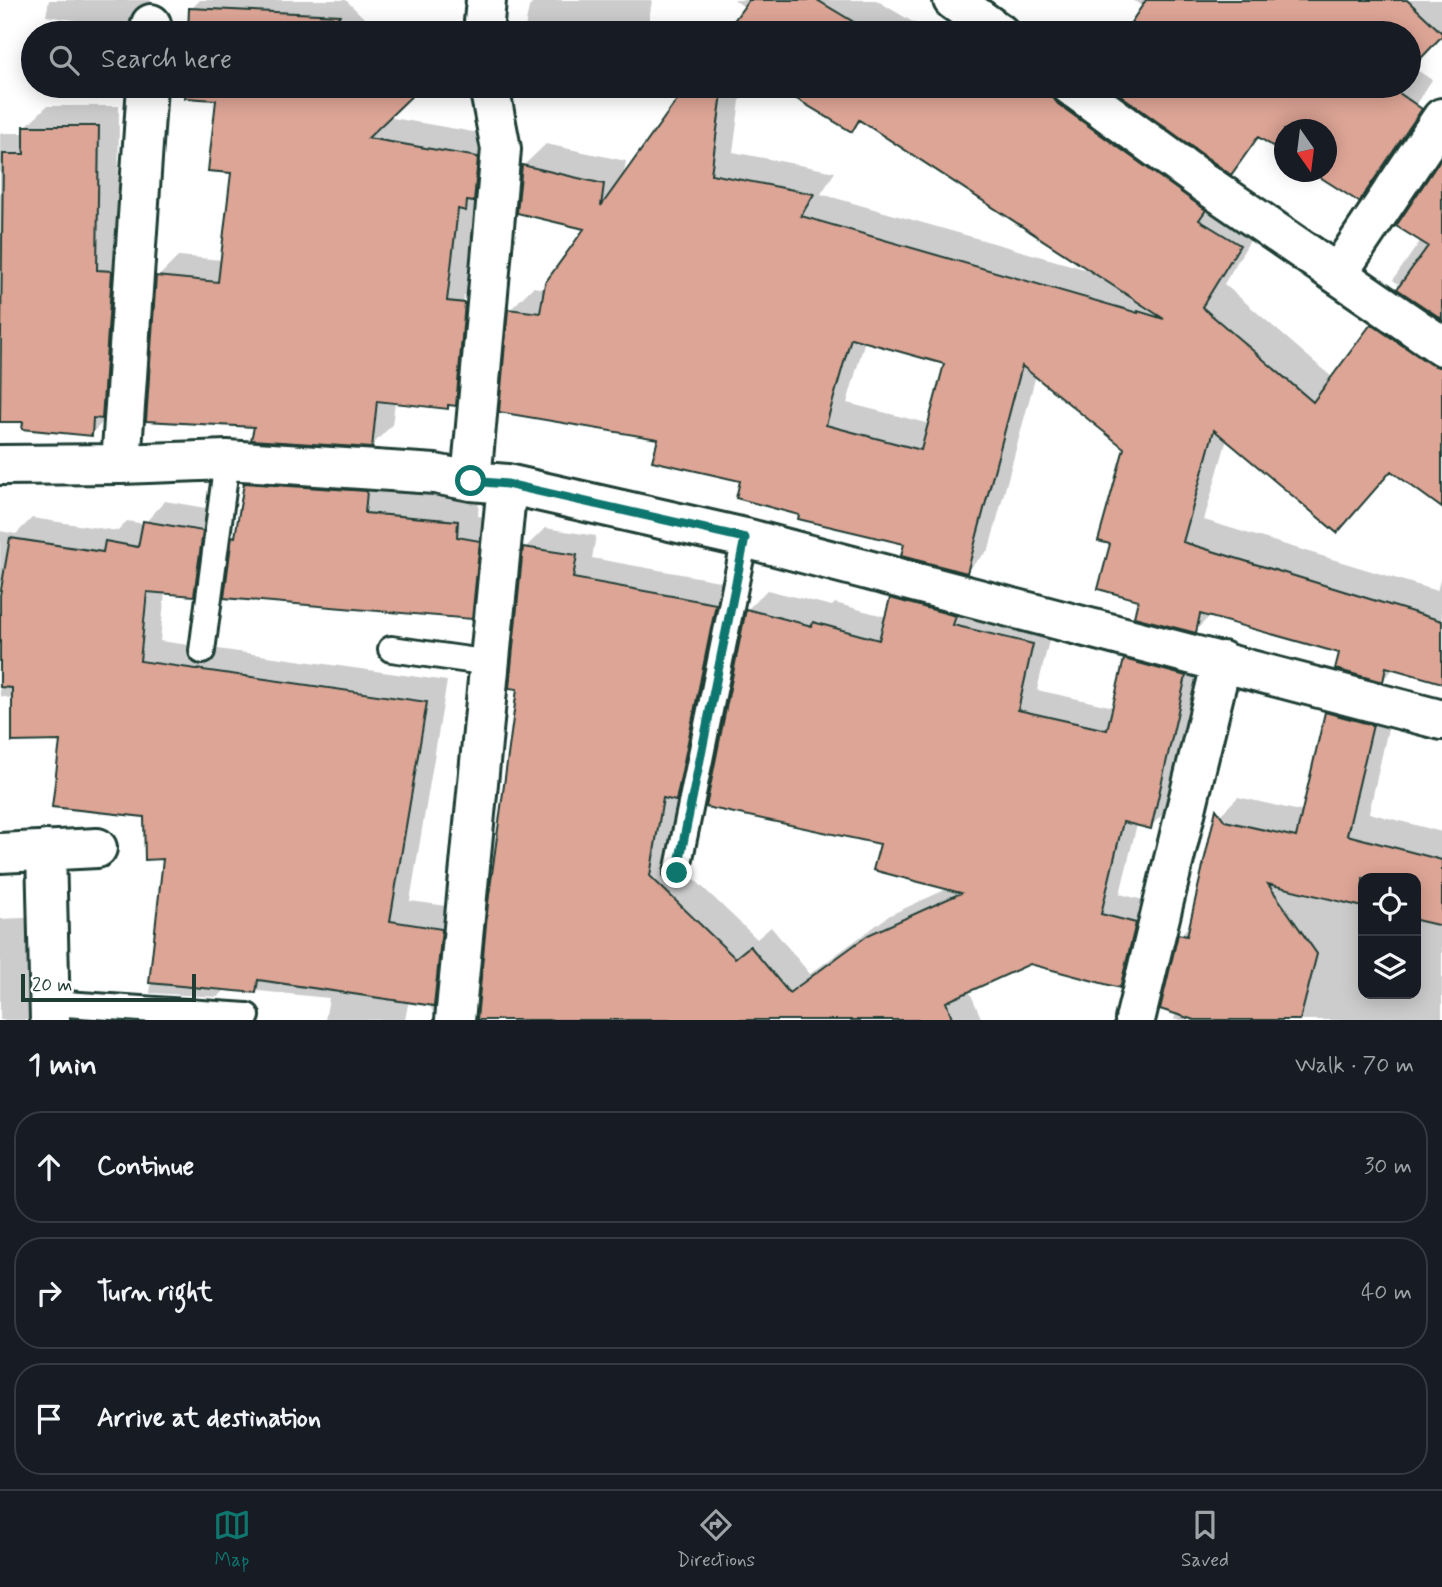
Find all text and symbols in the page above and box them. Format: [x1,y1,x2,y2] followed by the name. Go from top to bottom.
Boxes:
[21,21,1421,98] search box
[45,41,83,79] icon: search
[101,43,232,77] text: Search here
[1274,119,1337,182] north arrow
[455,465,486,496] route start
[661,857,692,888] route end
[1358,873,1421,999] map controls
[1358,873,1421,936] button: locate
[1358,936,1421,999] button: layers
[21,971,196,1003] scale bar
[32,973,72,998] text: 20 m
[28,1046,97,1085] text: 1 min
[1295,1051,1414,1081] text: Walk · 70 m
[30,1148,68,1186] icon: ahead
[97,1150,194,1184] text: Continue
[1364,1152,1412,1182] text: 30 m
[30,1274,68,1312] icon: right
[97,1276,213,1310] text: Turn right
[1361,1278,1412,1308] text: 40 m
[30,1400,68,1438] icon: arrive
[97,1402,321,1436] text: Arrive at destination
[213,1506,251,1573] tab: Map
[677,1506,755,1573] tab: Directions
[1181,1506,1229,1573] tab: Saved

